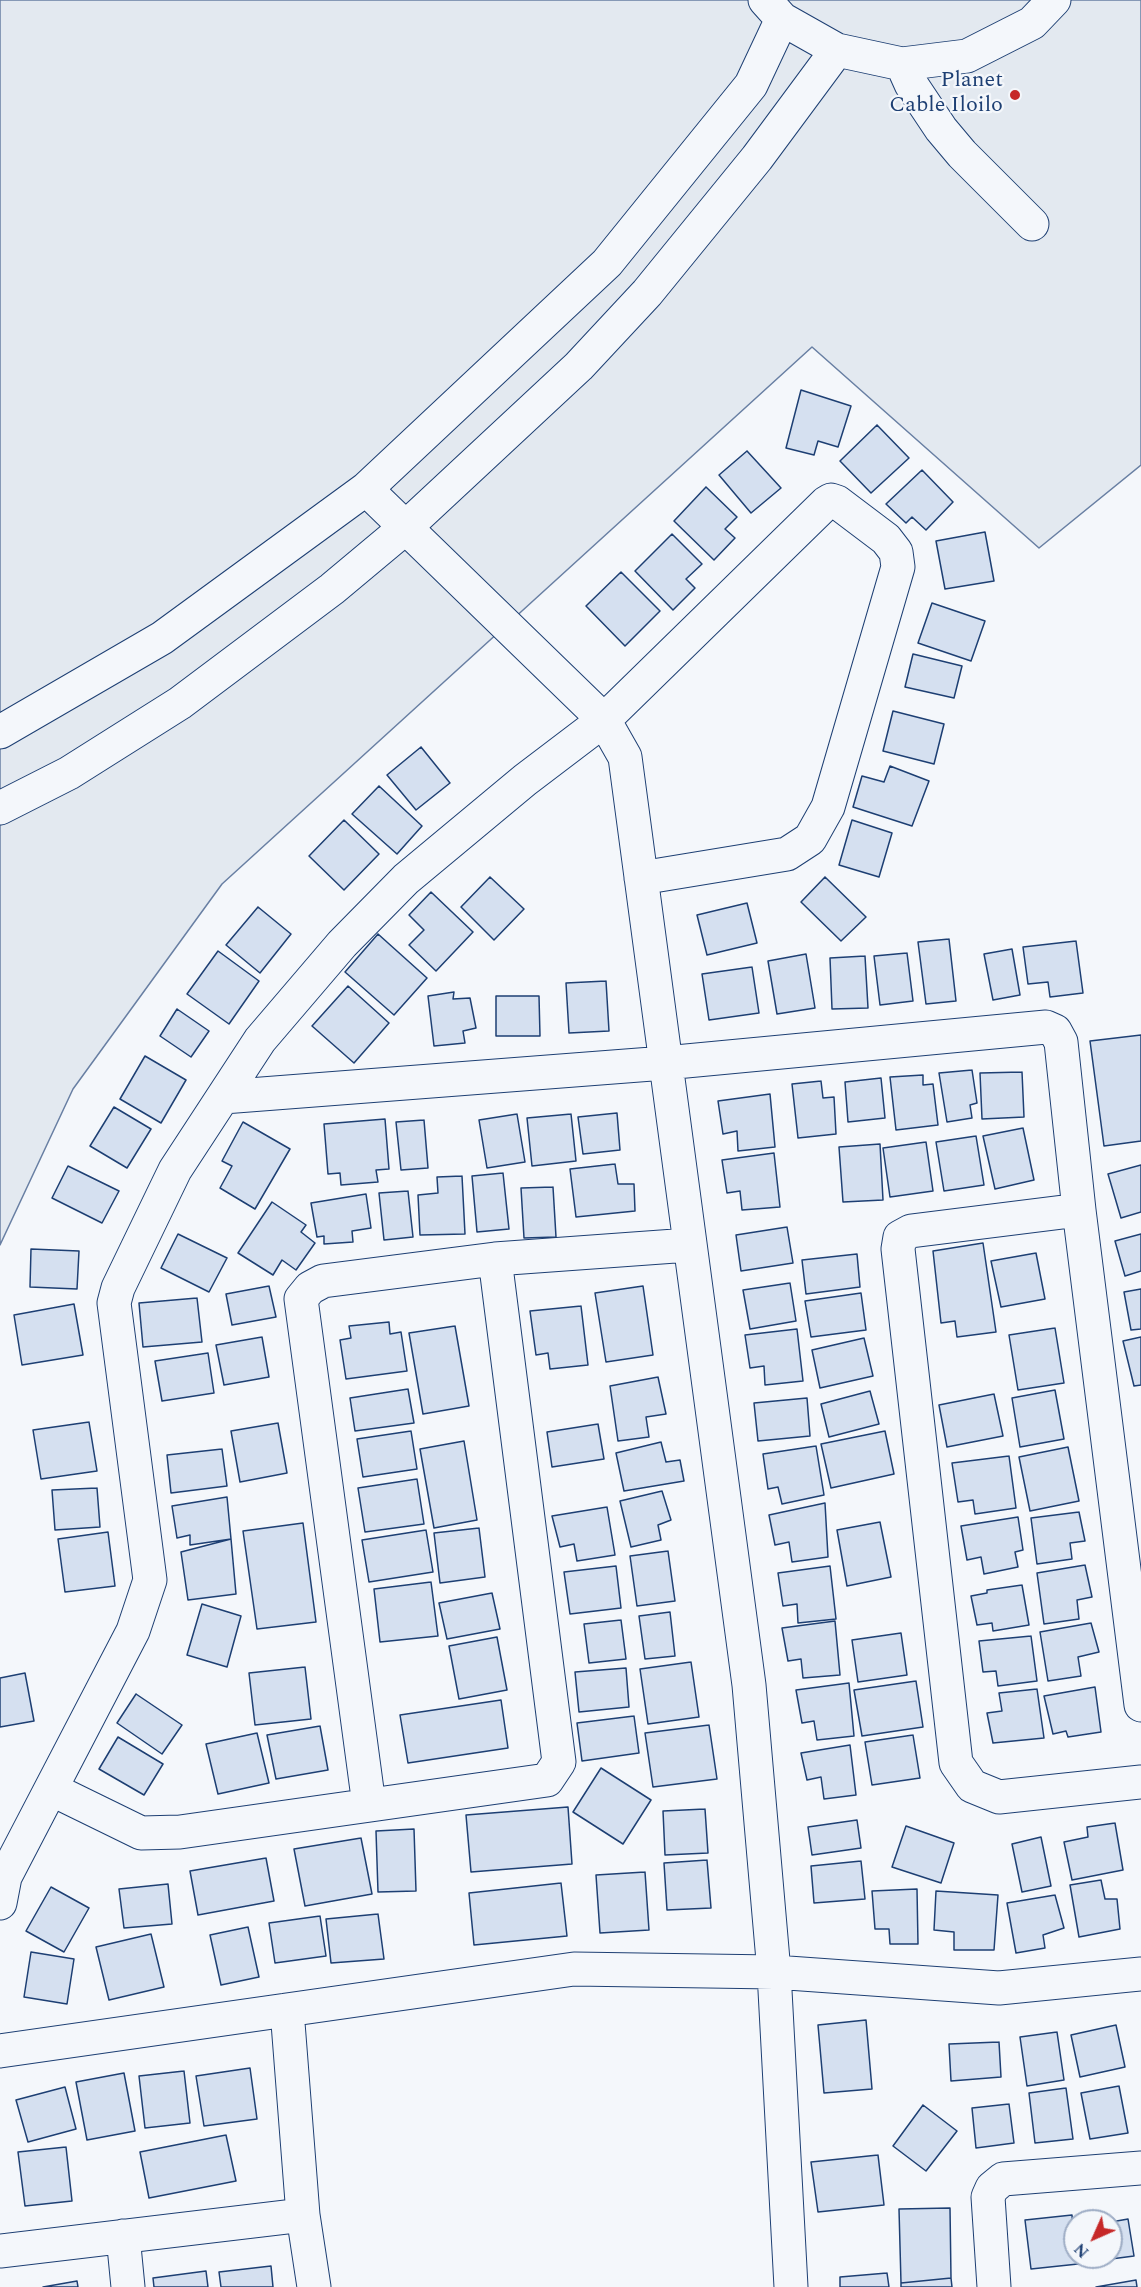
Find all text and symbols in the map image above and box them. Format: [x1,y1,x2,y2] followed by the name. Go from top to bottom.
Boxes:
[889,69,1003,120] place label: Planet Cable Iloilo
[1008,88,1022,102] marker: Planet Cable Iloilo
[1063,2209,1123,2269] north arrow
[1069,2237,1095,2263] text: N

